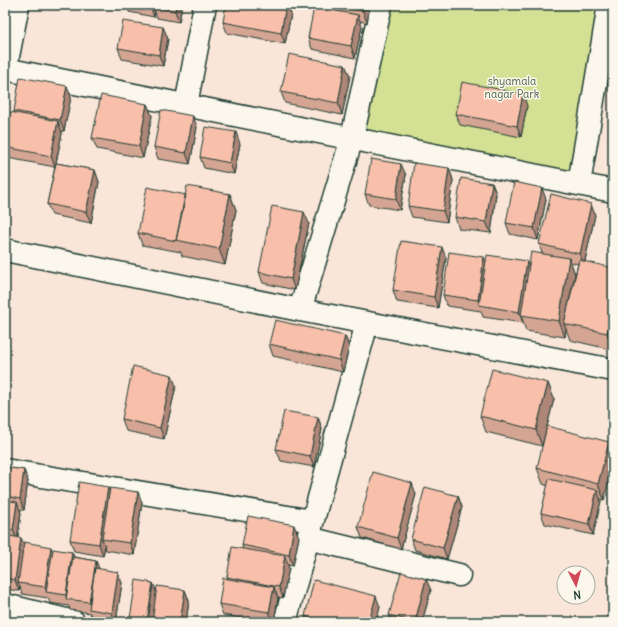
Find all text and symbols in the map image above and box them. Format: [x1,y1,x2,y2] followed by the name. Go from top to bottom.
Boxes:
[485,74,540,101] park label: shyamala nagar Park
[556,565,596,605] north arrow
[573,588,582,602] text: N

